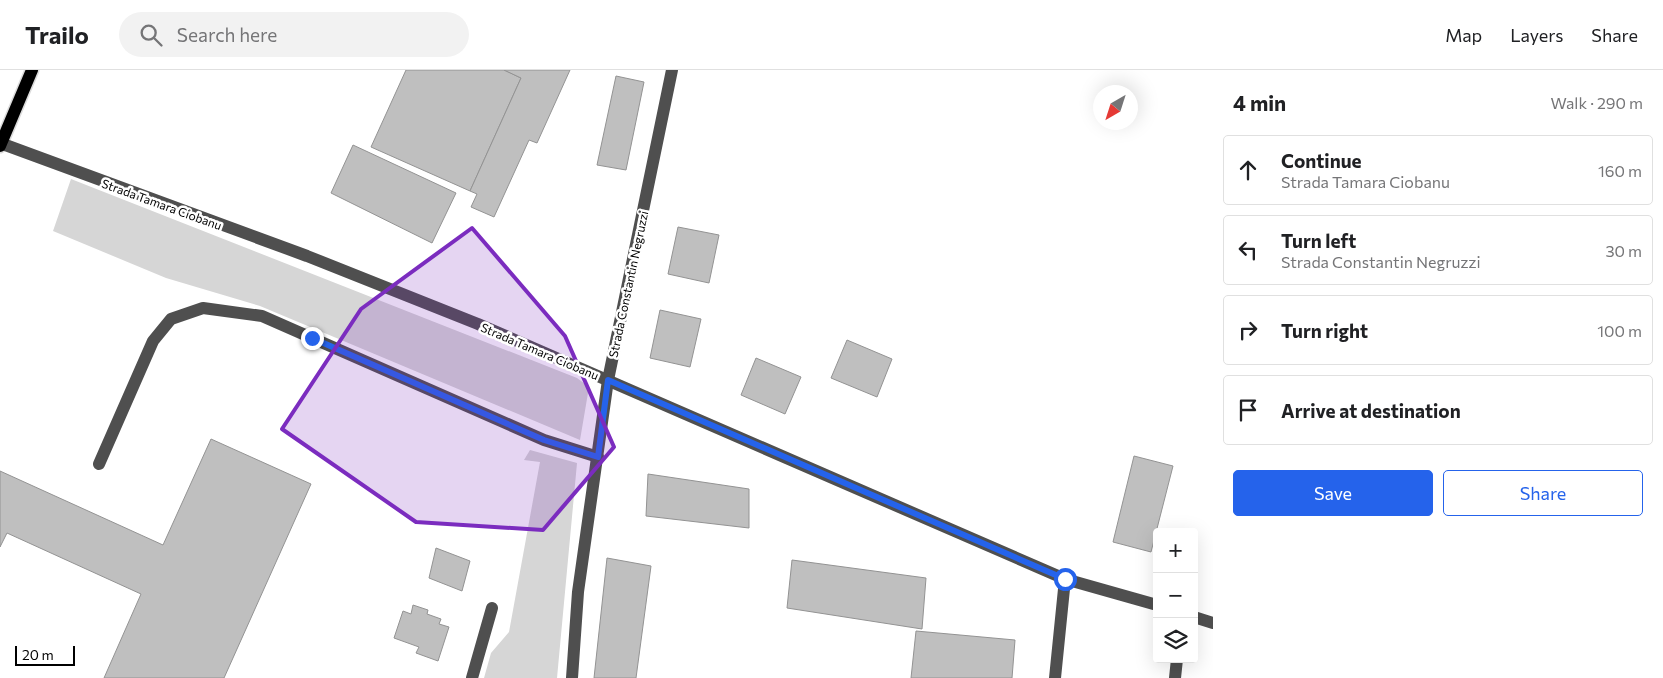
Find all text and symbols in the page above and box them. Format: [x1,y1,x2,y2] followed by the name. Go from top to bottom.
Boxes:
[119,12,469,57] search box
[25,20,89,49] text: Trailo
[137,21,165,49] icon: search
[177,23,277,46] text: Search here
[1445,24,1482,46] text: Map
[1510,24,1563,46] text: Layers
[1591,24,1638,46] text: Share
[1093,85,1138,130] north arrow
[1233,90,1286,115] text: 4 min
[1551,93,1643,112] text: Walk · 290 m
[1281,149,1361,172] text: Continue
[1234,156,1262,184] icon: ahead
[1598,161,1642,180] text: 160 m
[1281,172,1450,191] text: Strada Tamara Ciobanu
[100,176,224,232] street label: Strada Tamara Ciobanu
[606,209,650,359] street label: Strada Constantin Negruzzi
[1281,229,1356,252] text: Turn left
[1234,236,1262,264] icon: left
[1605,241,1642,260] text: 30 m
[1281,252,1481,271] text: Strada Constantin Negruzzi
[1234,316,1262,344] icon: right
[1281,319,1368,342] text: Turn right
[479,320,601,382] street label: Strada Tamara Ciobanu
[1597,321,1642,340] text: 100 m
[301,327,324,350] route end
[1234,396,1262,424] icon: arrive
[1281,399,1461,422] text: Arrive at destination
[1233,470,1433,516] button: Save
[1443,470,1643,516] button: Share
[1153,528,1198,663] map controls
[1153,528,1198,573] button: +
[1054,568,1077,591] route start
[1153,573,1198,618] button: −
[1153,618,1198,663] button: layers
[15,643,75,666] scale bar
[22,646,54,663] text: 20 m

